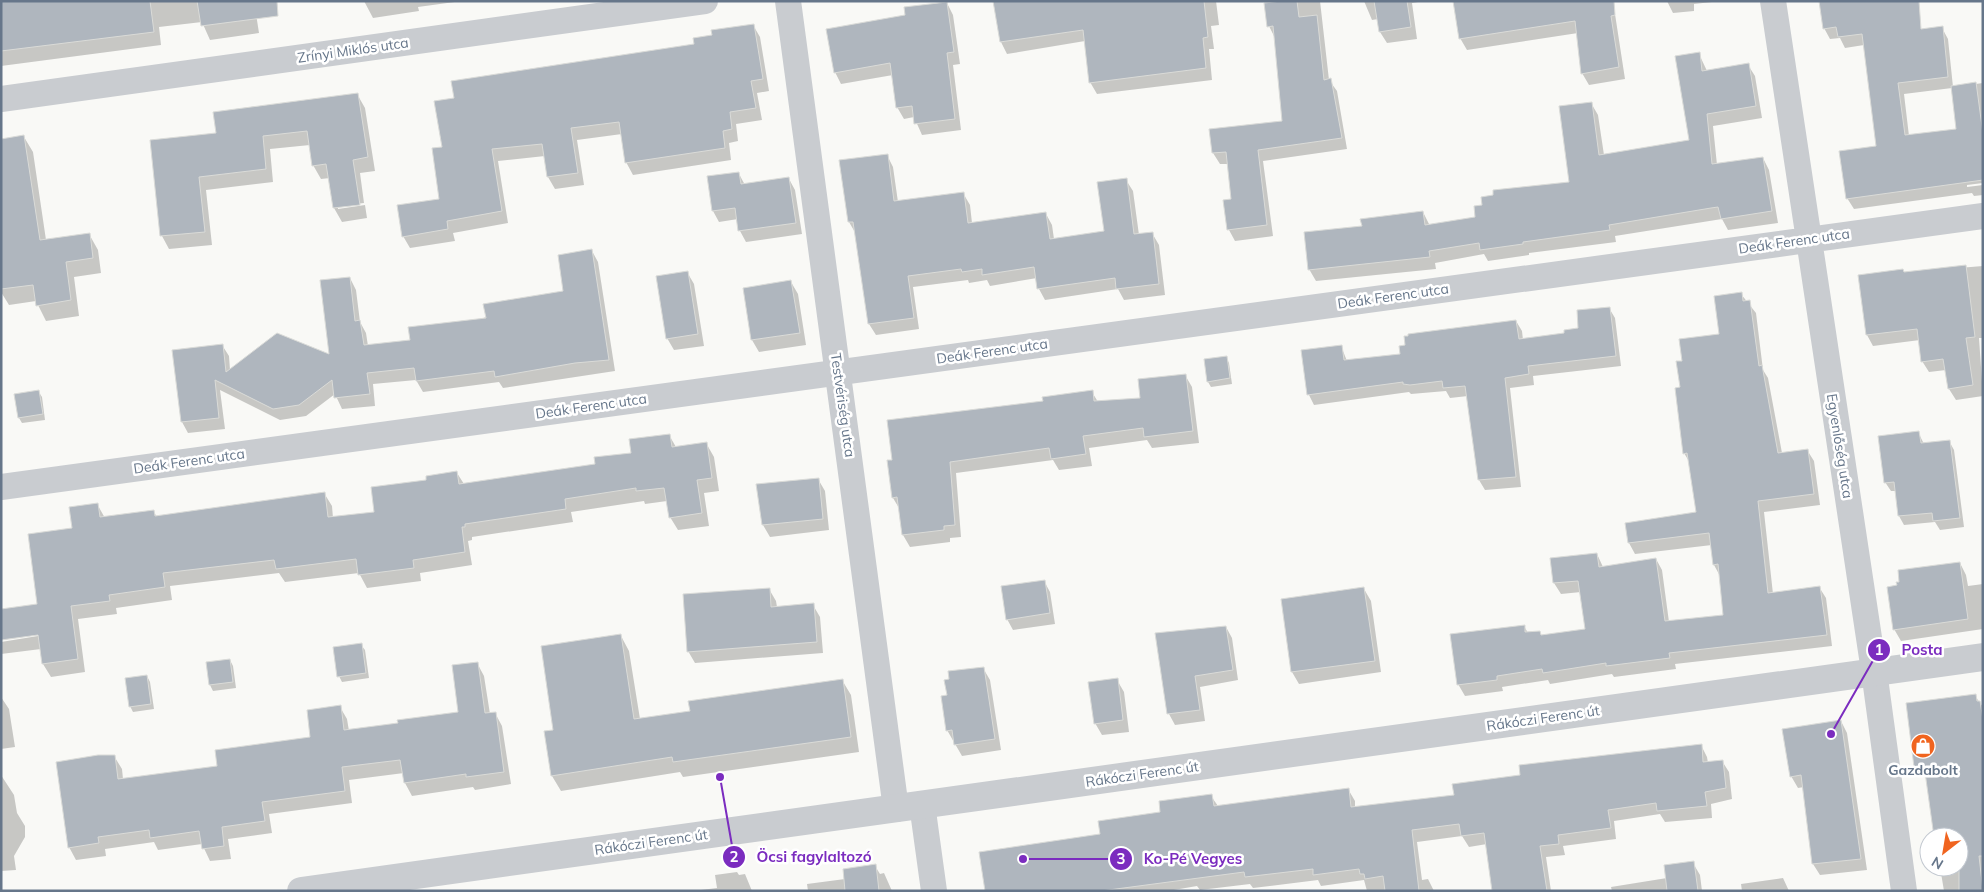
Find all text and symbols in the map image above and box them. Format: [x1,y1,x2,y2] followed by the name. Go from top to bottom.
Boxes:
[296,33,410,67] street label: Zrínyi Miklós utca
[1737,224,1851,258] street label: Deák Ferenc utca
[1336,279,1450,313] street label: Deák Ferenc utca
[935,334,1049,368] street label: Deák Ferenc utca
[827,352,859,458] street label: Testvériség utca
[534,389,648,423] street label: Deák Ferenc utca
[1823,392,1857,500] street label: Egyenlőség utca
[132,444,246,478] street label: Deák Ferenc utca
[1867,635,1953,665] callout: Posta
[1874,640,1884,659] text: 1
[1902,640,1942,659] text: Posta
[1485,701,1601,735] street label: Rákóczi Ferenc út
[1910,733,1936,759] shop icon: Gazdabolt
[1084,757,1200,791] street label: Rákóczi Ferenc út
[1888,761,1958,779] place label: Gazdabolt
[593,825,709,859] street label: Rákóczi Ferenc út
[1919,827,1969,877] north arrow
[721,842,881,872] callout: Öcsi fagylaltozó
[1108,844,1252,874] callout: Ko-Pé Vegyes
[729,847,739,866] text: 2
[756,847,872,866] text: Öcsi fagylaltozó
[1116,849,1126,868] text: 3
[1144,849,1242,868] text: Ko-Pé Vegyes
[1928,853,1946,874] text: N

